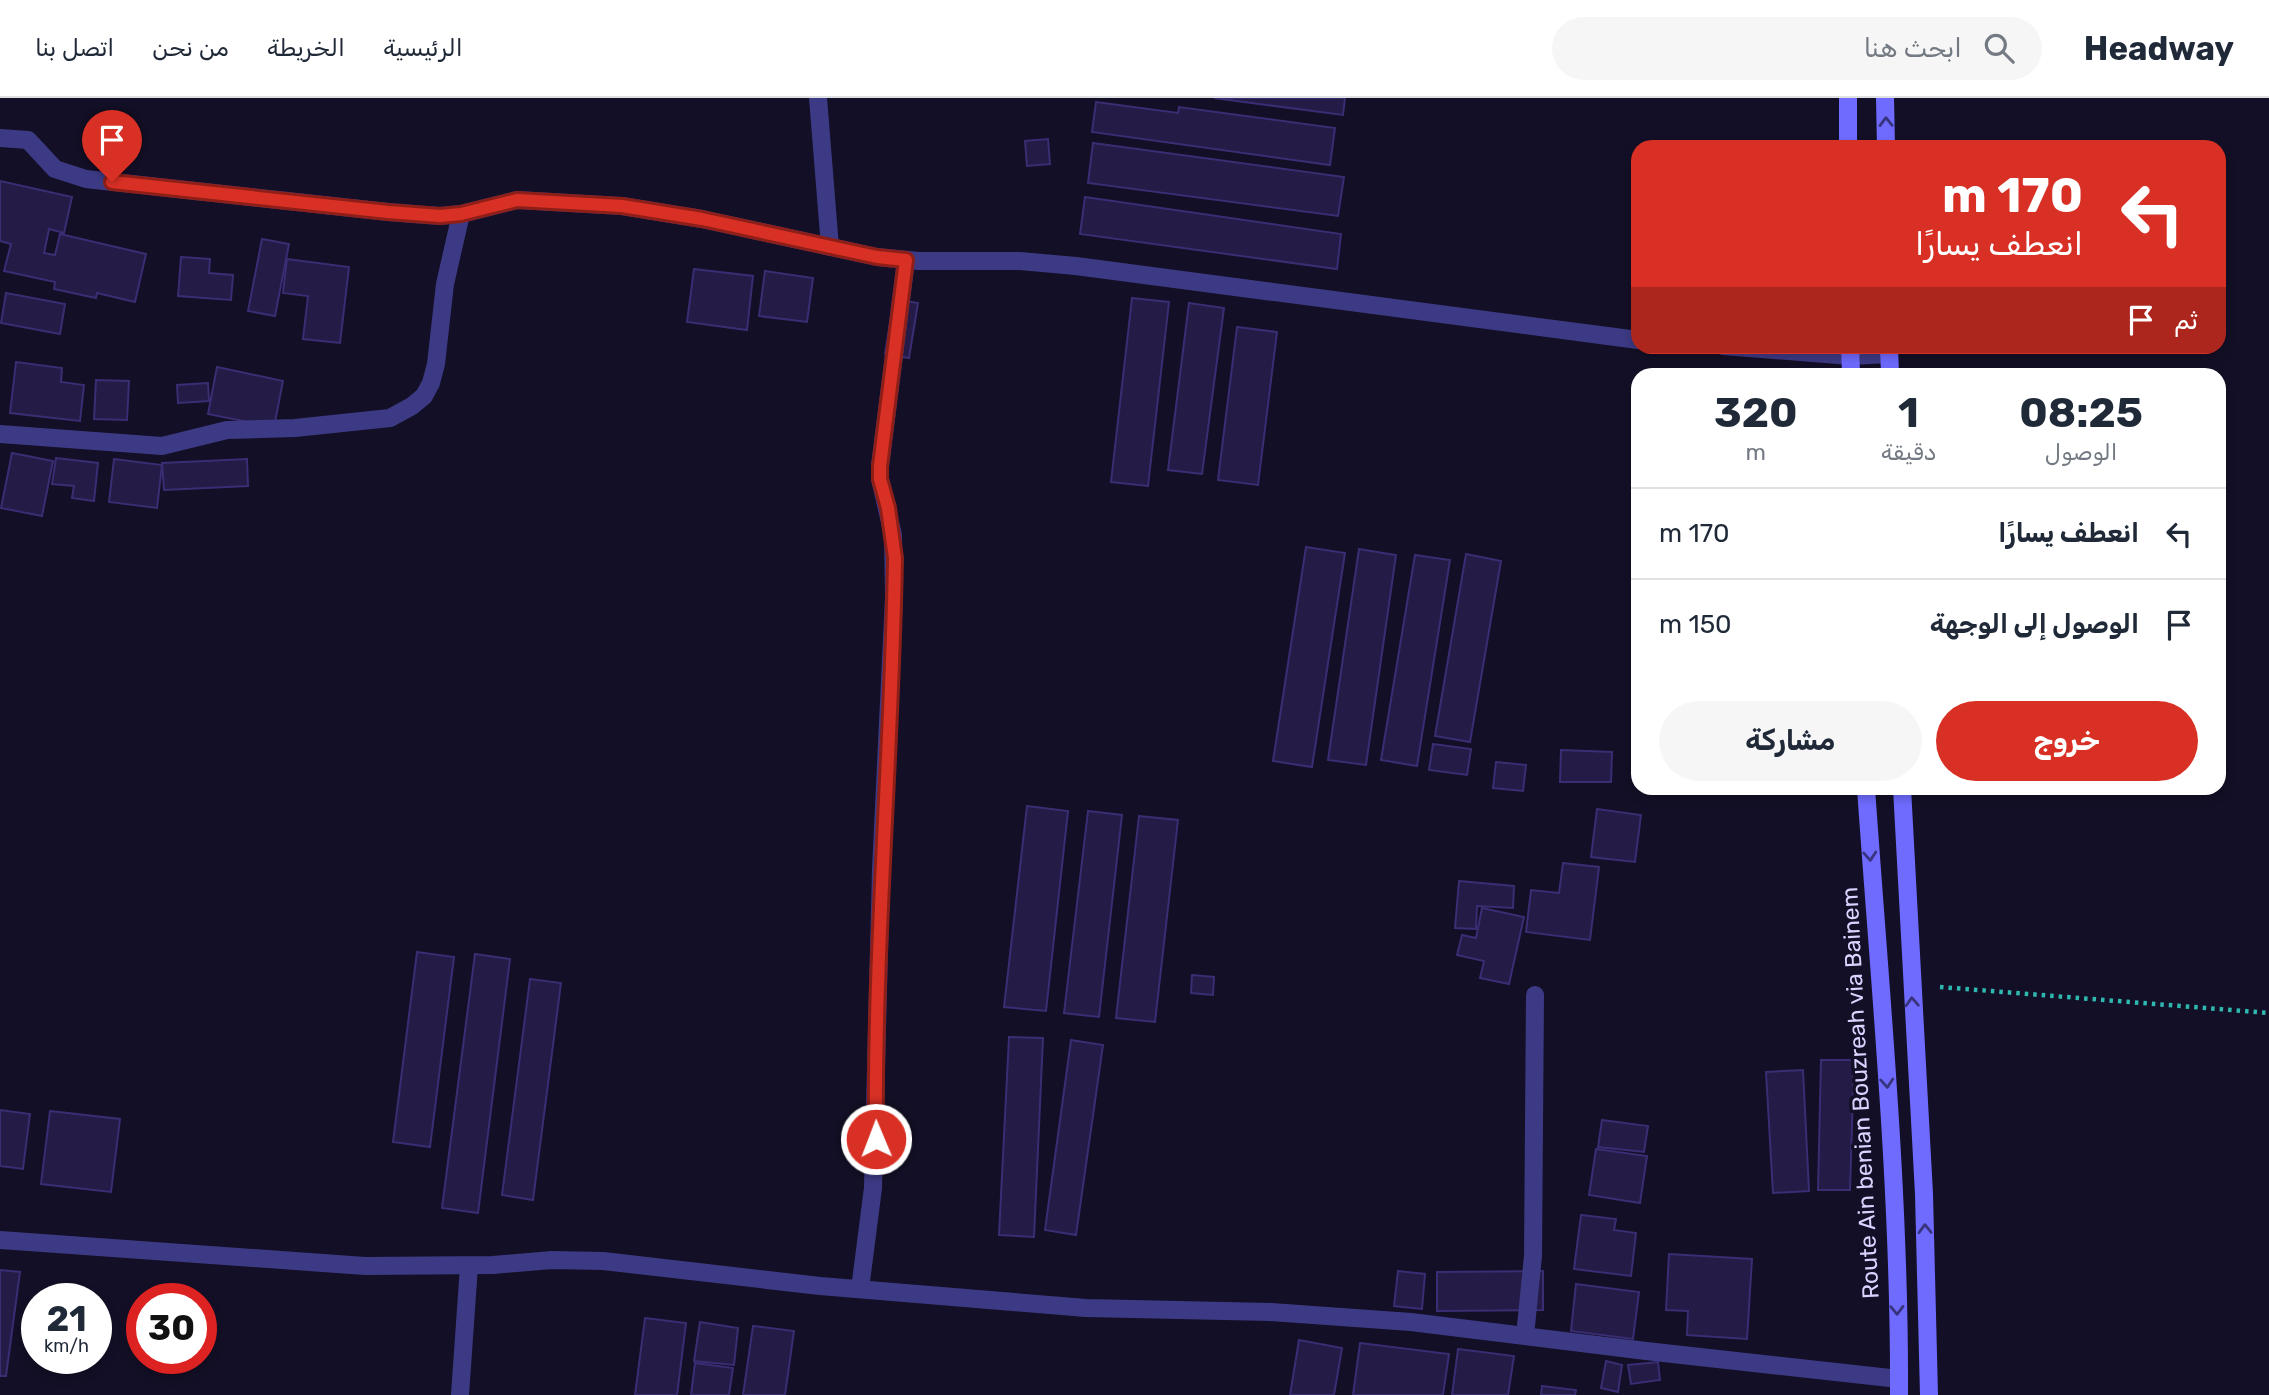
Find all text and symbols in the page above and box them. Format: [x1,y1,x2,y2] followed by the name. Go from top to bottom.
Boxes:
[1552,17,2042,80] search box
[1980,29,2018,67] icon: search
[2084,29,2234,68] text: Headway
[1864,33,1962,64] text: ابحث هنا
[35,34,114,62] text: اتصل بنا
[152,34,229,62] text: من نحن
[267,34,345,62] text: الخريطة
[383,34,463,62] text: الرئيسية
[82,110,142,182] pin
[1878,117,1893,128] one-way arrow
[93,121,131,159] icon: arrive
[1942,166,2083,224] text: 170 m
[2107,168,2198,259] icon: left
[1915,225,2083,263] text: انعطف يسارًا
[2122,301,2160,339] icon: arrive
[2174,305,2198,336] text: ثم
[1714,388,1798,438] text: 320
[1898,388,1919,438] text: 1
[2019,388,2143,438] text: 08:25
[1746,438,1766,466] text: m
[1881,438,1936,466] text: دقيقة
[2045,438,2117,466] text: الوصول
[2160,515,2198,553] icon: left
[1659,518,1729,549] text: 170 m
[1998,518,2139,549] text: انعطف يسارًا
[2160,606,2198,644] icon: arrive
[1659,609,1732,640] text: 150 m
[1930,609,2139,640] text: الوصول إلى الوجهة
[1659,701,1922,781] button: مشاركة
[1936,701,2198,781] button: خروج
[1863,850,1878,861] one-way arrow
[1835,886,1885,1300] street label: Route Ain benian Bouzreah via Bainem
[1905,996,1920,1007] one-way arrow
[1879,1077,1894,1088] one-way arrow
[839,1102,913,1176] position arrow
[1917,1223,1933,1234] one-way arrow
[126,1283,217,1374] speed limit sign: 30
[46,1298,87,1340] text: 21
[1889,1305,1905,1315] one-way arrow
[44,1335,89,1357] text: km/h

